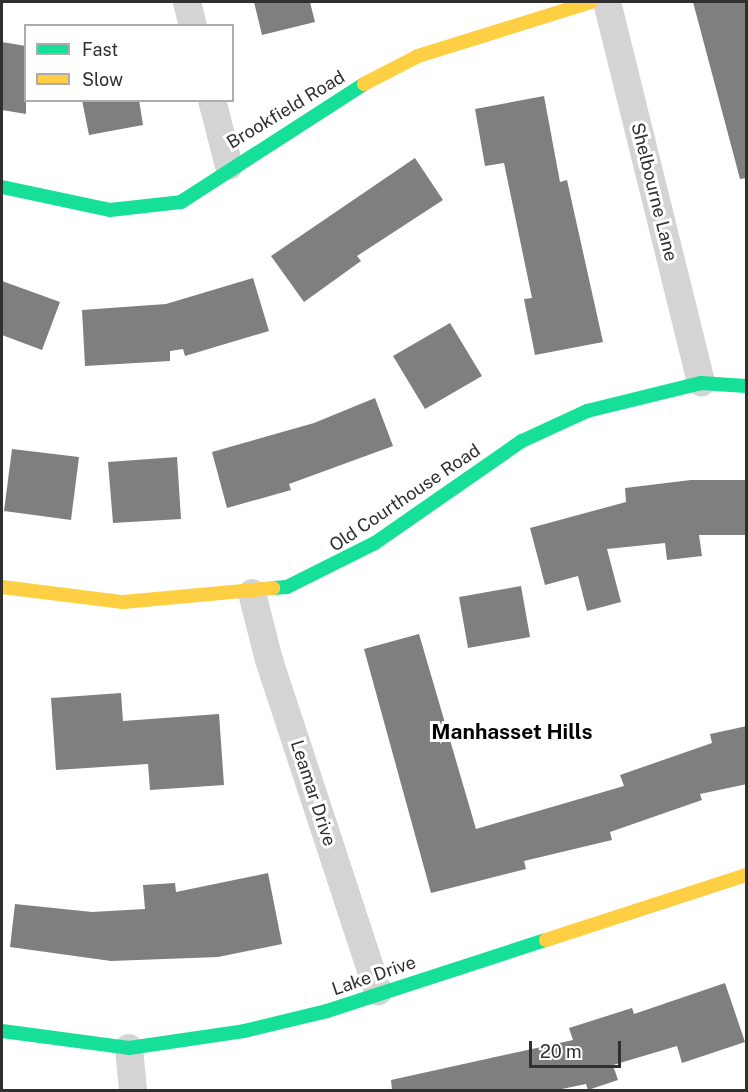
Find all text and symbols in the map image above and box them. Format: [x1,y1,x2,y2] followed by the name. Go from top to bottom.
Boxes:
[24,24,234,102] legend
[82,39,118,60] text: Fast
[223,66,349,154] street label: Brookfield Road
[82,69,123,90] text: Slow
[626,120,682,264] street label: Shelbourne Lane
[325,439,485,557] street label: Old Courthouse Road
[431,719,593,745] district label: Manhasset Hills
[286,737,340,849] street label: Leamar Drive
[329,952,419,1000] street label: Lake Drive
[532,1029,624,1067] scale bar
[540,1041,582,1062] text: 20 m

